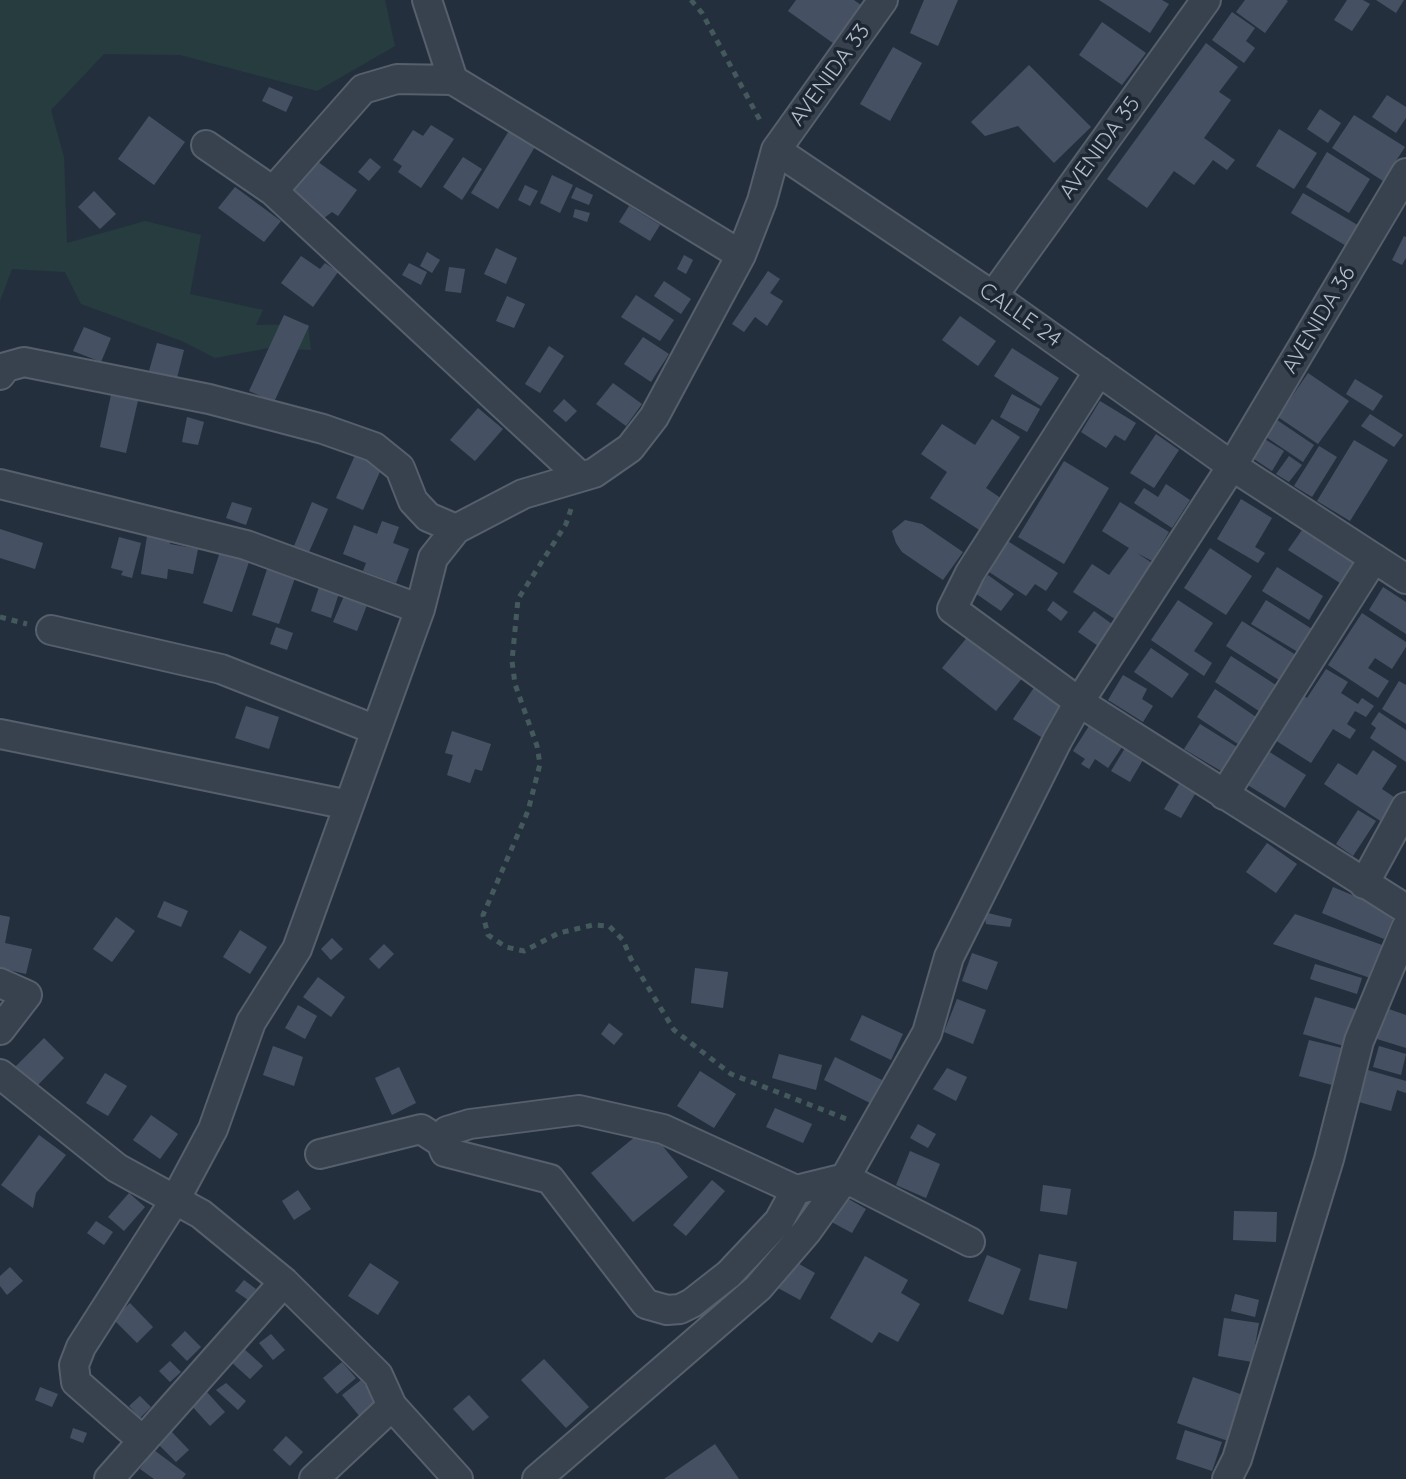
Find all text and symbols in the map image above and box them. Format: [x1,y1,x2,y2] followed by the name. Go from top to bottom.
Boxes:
[784,19,876,131] street label: AVENIDA 33
[1054,92,1146,204] street label: AVENIDA 35
[1277,262,1361,378] street label: AVENIDA 36
[974,277,1066,353] street label: CALLE 24

